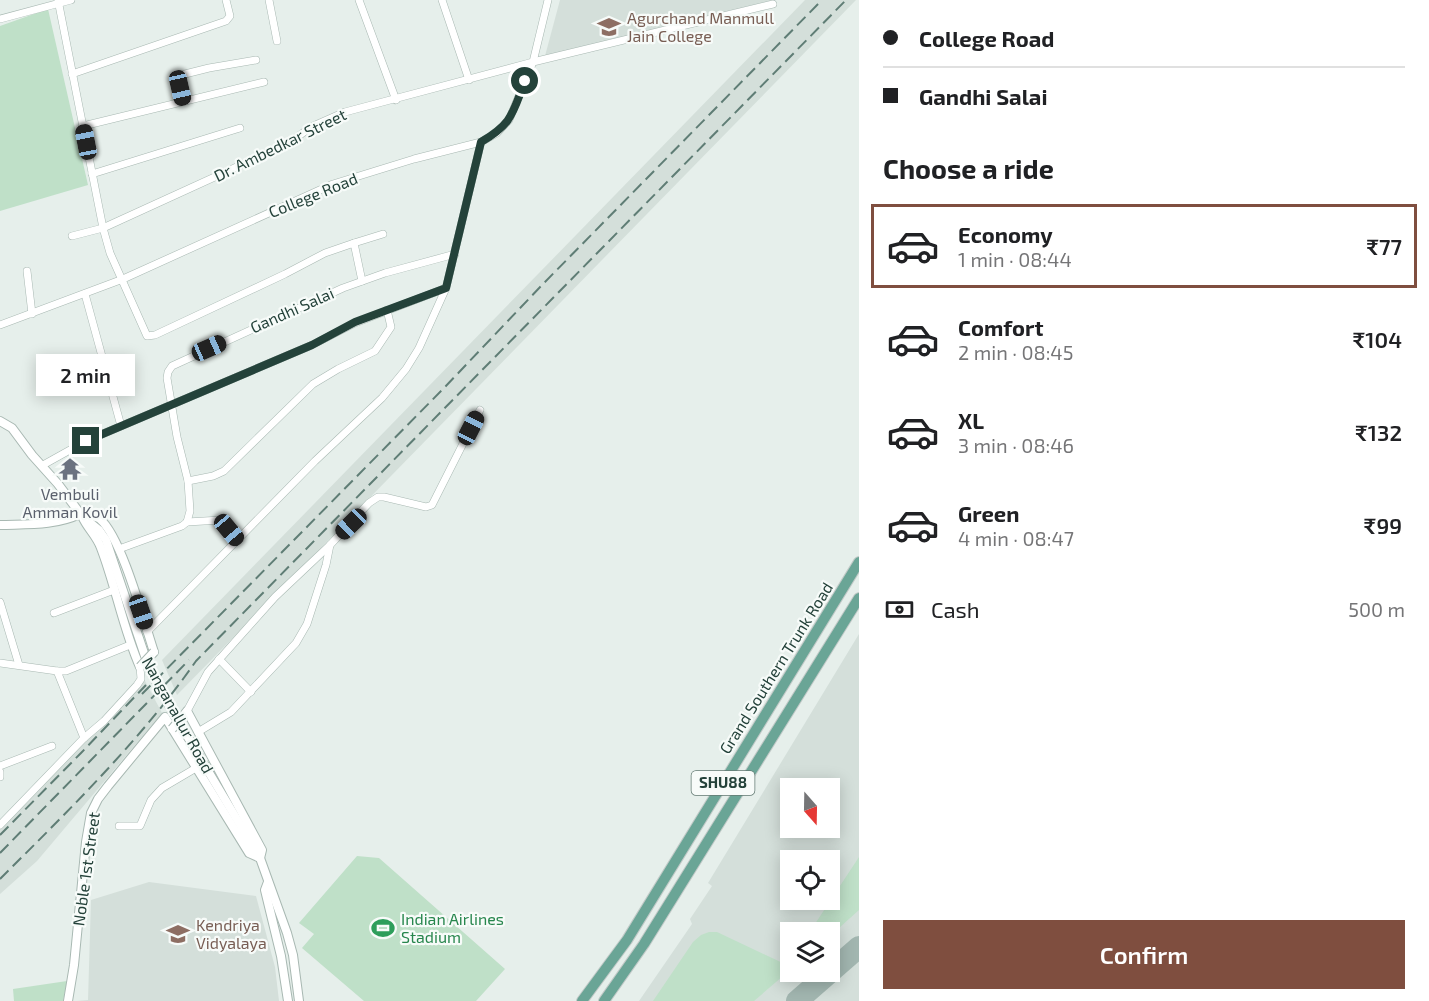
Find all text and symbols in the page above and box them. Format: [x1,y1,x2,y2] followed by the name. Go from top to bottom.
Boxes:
[627,8,774,45] place label: Agurchand Manmull Jain College
[596,14,622,40] school or university icon: Agurchand Manmull Jain College
[919,25,1054,51] text: College Road
[511,67,538,94] route start
[167,68,193,108] car
[919,83,1047,109] text: Gandhi Salai
[210,104,349,185] street label: Dr. Ambedkar Street
[74,123,98,161] car
[883,152,1054,184] text: Choose a ride
[266,168,360,221] street label: College Road
[886,219,940,273] icon: car
[958,221,1053,247] text: Economy
[1366,233,1402,259] text: ₹77
[958,247,1072,271] text: 1 min · 08:44
[247,283,336,336] street label: Gandhi Salai
[886,312,940,366] icon: car
[958,314,1043,340] text: Comfort
[1353,326,1402,352] text: ₹104
[189,332,229,364] car
[958,340,1073,364] text: 2 min · 08:45
[36,354,136,396] callout: 2 min
[60,363,111,387] text: 2 min
[886,405,940,459] icon: car
[958,407,984,433] text: XL
[455,408,487,448] car
[1355,419,1402,445] text: ₹132
[72,427,99,454] route end
[958,433,1074,457] text: 3 min · 08:46
[57,456,83,482] temple icon: Vembuli Amman Kovil
[22,484,118,521] place label: Vembuli Amman Kovil
[886,498,940,552] icon: car
[958,500,1020,526] text: Green
[332,505,370,543] car
[211,510,247,550] car
[1364,512,1402,538] text: ₹99
[958,526,1074,550] text: 4 min · 08:47
[715,579,836,757] street label: Grand Southern Trunk Road
[127,592,155,632] car
[883,593,916,626] icon: cash
[931,596,980,622] text: Cash
[1348,597,1405,621] text: 500 m
[139,653,218,776] street label: Nanganallur Road
[692,771,754,795] road number: SHU88
[780,778,840,838] north arrow
[780,778,840,982] map controls
[68,811,103,927] street label: Noble 1st Street
[780,850,840,910] button: locate
[401,909,504,946] place label: Indian Airlines Stadium
[196,915,267,952] place label: Kendriya Vidyalaya
[370,915,396,941] sports icon: Indian Airlines Stadium
[883,920,1405,989] button: Confirm
[165,921,191,947] school or university icon: Kendriya Vidyalaya
[780,922,840,982] button: layers

